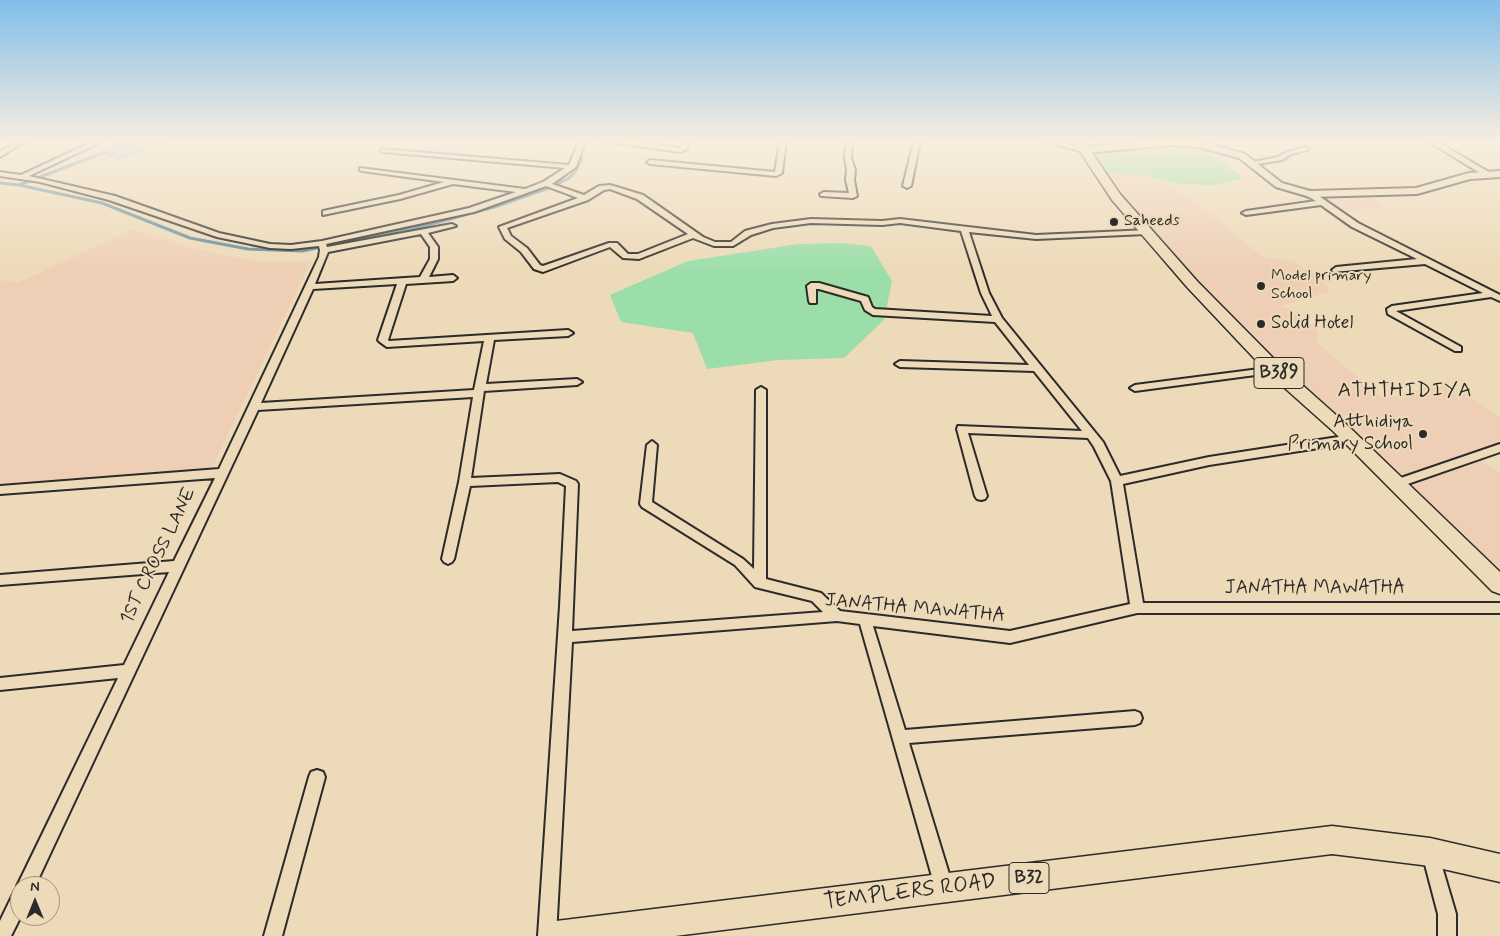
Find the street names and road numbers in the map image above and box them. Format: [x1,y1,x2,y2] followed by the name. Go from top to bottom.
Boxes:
[1254,358,1304,388] road number: B389
[116,484,202,628] street label: 1ST CROSS LANE
[1225,578,1405,600] street label: JANATHA MAWATHA
[824,590,1006,628] street label: JANATHA MAWATHA
[1009,862,1049,894] road number: B32
[822,869,998,917] street label: TEMPLERS ROAD

